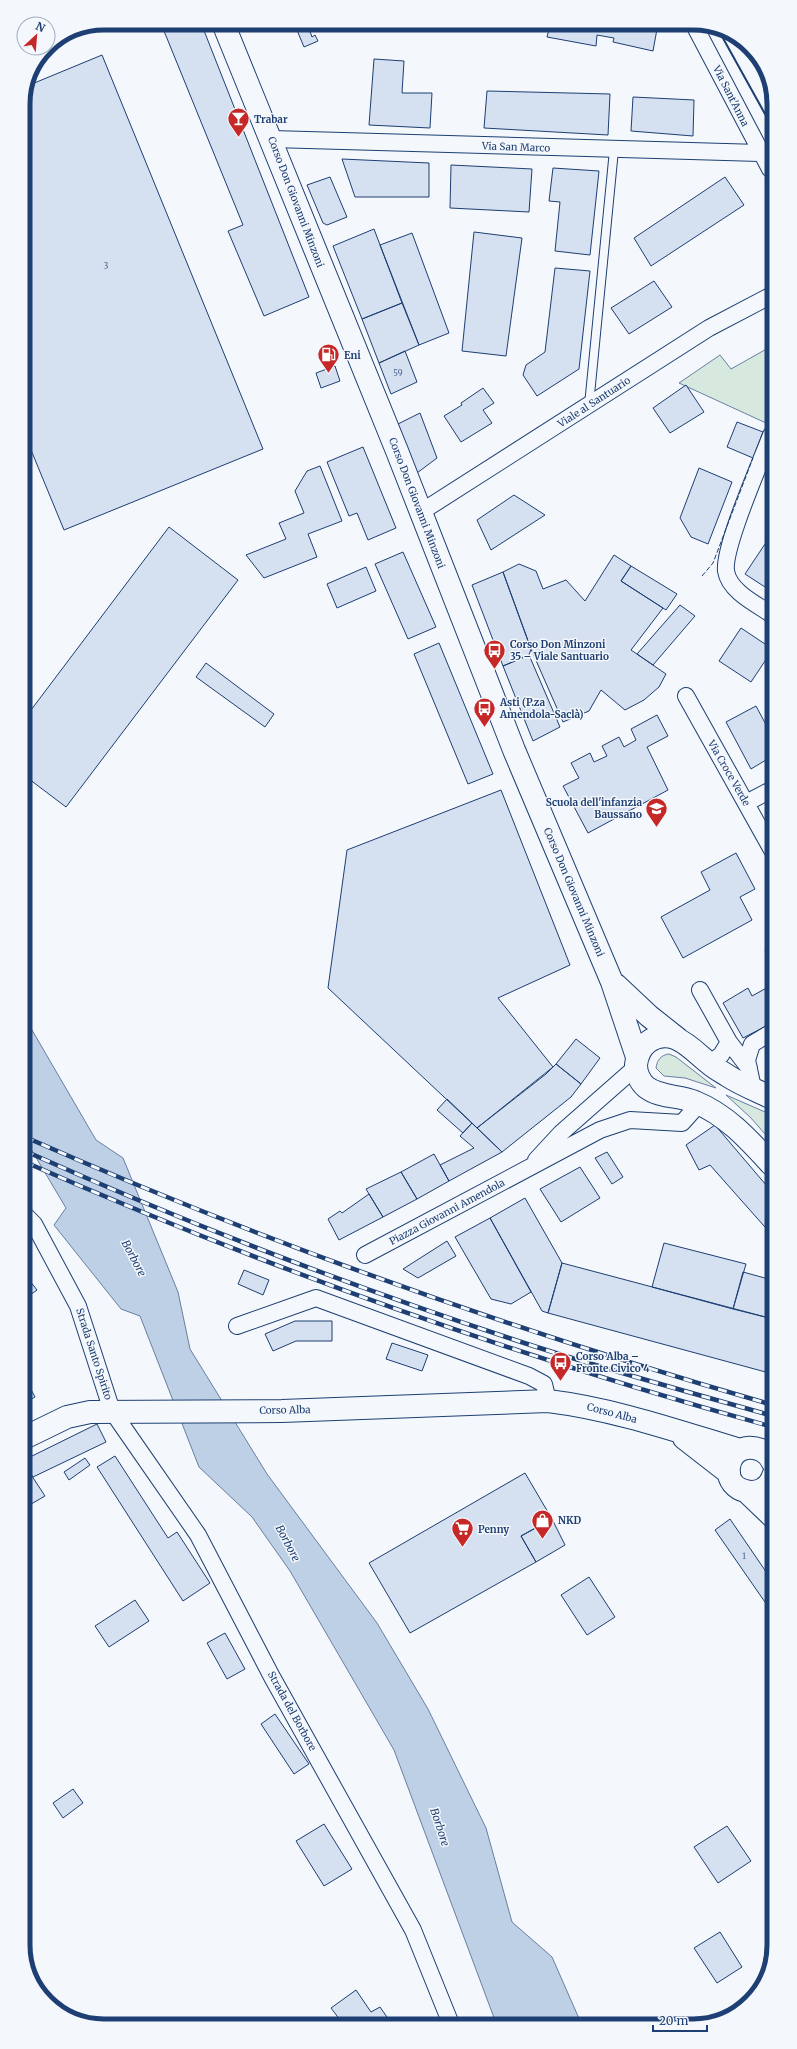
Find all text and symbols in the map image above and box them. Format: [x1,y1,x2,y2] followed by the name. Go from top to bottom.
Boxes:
[16,16,56,56] north arrow
[33,19,48,35] text: N
[710,62,752,129] street label: Via Sant'Anna
[226,106,252,139] bar icon: Trabar
[254,113,288,126] place label: Trabar
[265,135,327,269] street label: Corso Don Giovanni Minzoni
[481,139,551,155] street label: Via San Marco
[104,261,109,271] house number: 3
[315,342,341,375] fuel station icon: Eni
[344,349,361,362] place label: Eni
[393,368,403,378] house number: 59
[554,374,633,431] street label: Viale al Santuario
[386,436,448,570] street label: Corso Don Giovanni Minzoni
[482,637,508,670] bus stop icon: Corso Don Minzoni 35 – Viale Santuario
[510,638,609,663] place label: Corso Don Minzoni 35 – Viale Santuario
[472,695,498,728] bus stop icon: Asti (P.za Amendola-Saclà)
[499,696,584,721] place label: Asti (P.za Amendola-Saclà)
[704,737,753,808] street label: Via Croce Verde
[644,795,670,828] school or university icon: Scuola dell'infanzia Baussano
[546,796,642,821] place label: Scuola dell'infanzia Baussano
[541,825,607,959] street label: Corso Don Giovanni Minzoni
[387,1176,508,1248] street label: Piazza Giovanni Amendola
[119,1237,150,1279] water label: Borbore
[73,1307,115,1402] street label: Strada Santo Spirito
[548,1349,574,1382] bus stop icon: Corso Alba – Fronte Civico 4
[576,1350,650,1375] place label: Corso Alba – Fronte Civico 4
[586,1400,639,1426] street label: Corso Alba
[259,1403,311,1417] street label: Corso Alba
[530,1507,556,1540] shop icon: NKD
[558,1514,581,1527] place label: NKD
[449,1516,475,1549] supermarket icon: Penny
[273,1522,304,1564] water label: Borbore
[478,1523,509,1536] place label: Penny
[742,1551,746,1561] house number: 1
[265,1669,319,1753] street label: Strada del Borbore
[427,1806,453,1848] water label: Borbore
[653,2007,707,2033] scale bar
[659,2013,688,2028] text: 20 m

